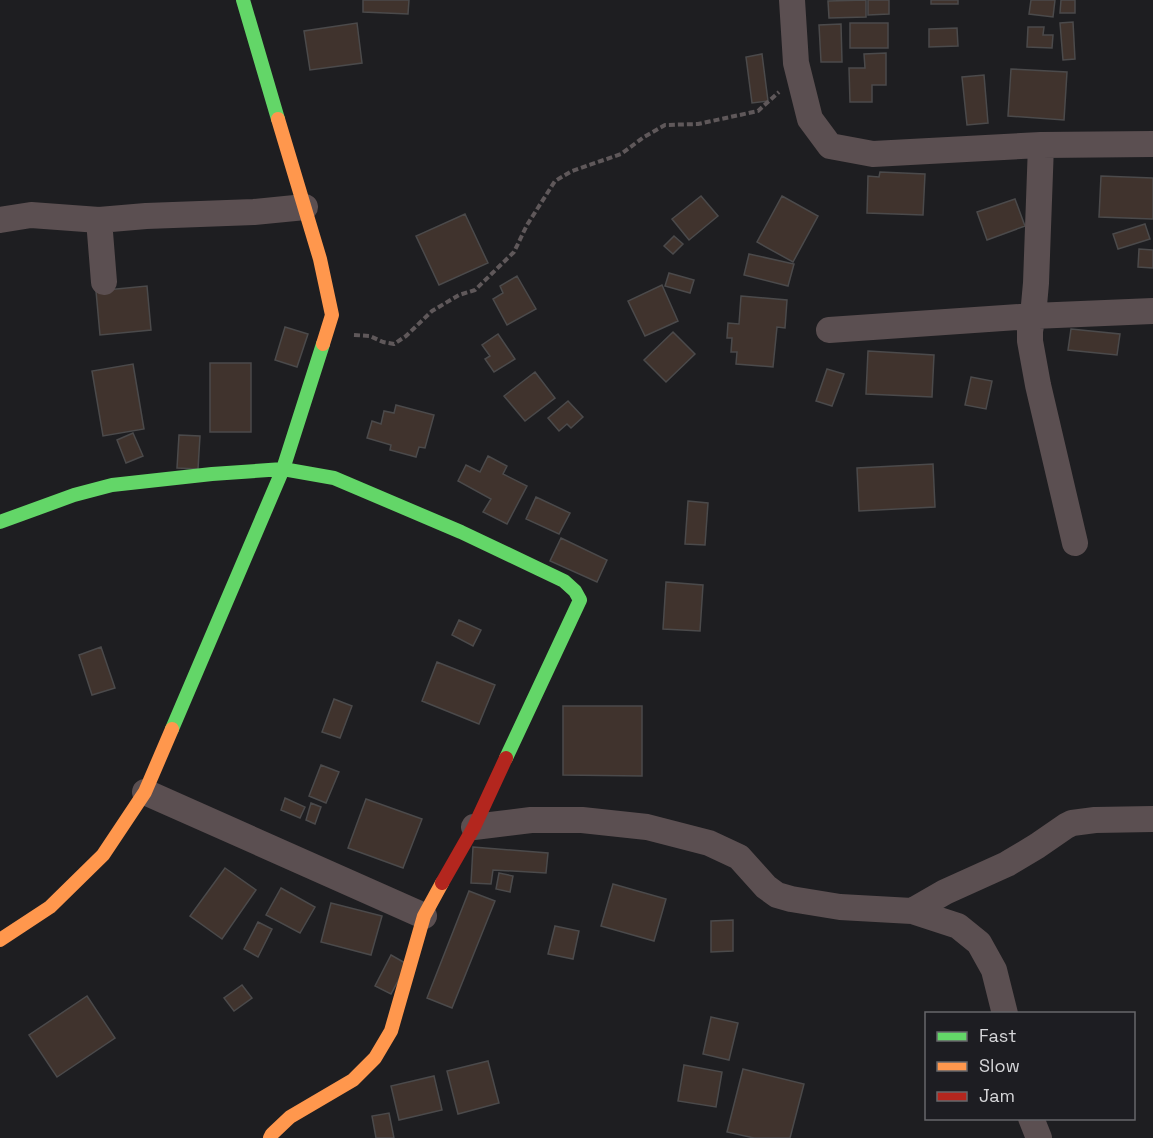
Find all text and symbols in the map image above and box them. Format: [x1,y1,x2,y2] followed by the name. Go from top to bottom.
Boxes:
[925,1012,1135,1120] legend
[979,1024,1016,1047] text: Fast
[979,1054,1020,1077] text: Slow
[979,1084,1015,1107] text: Jam

